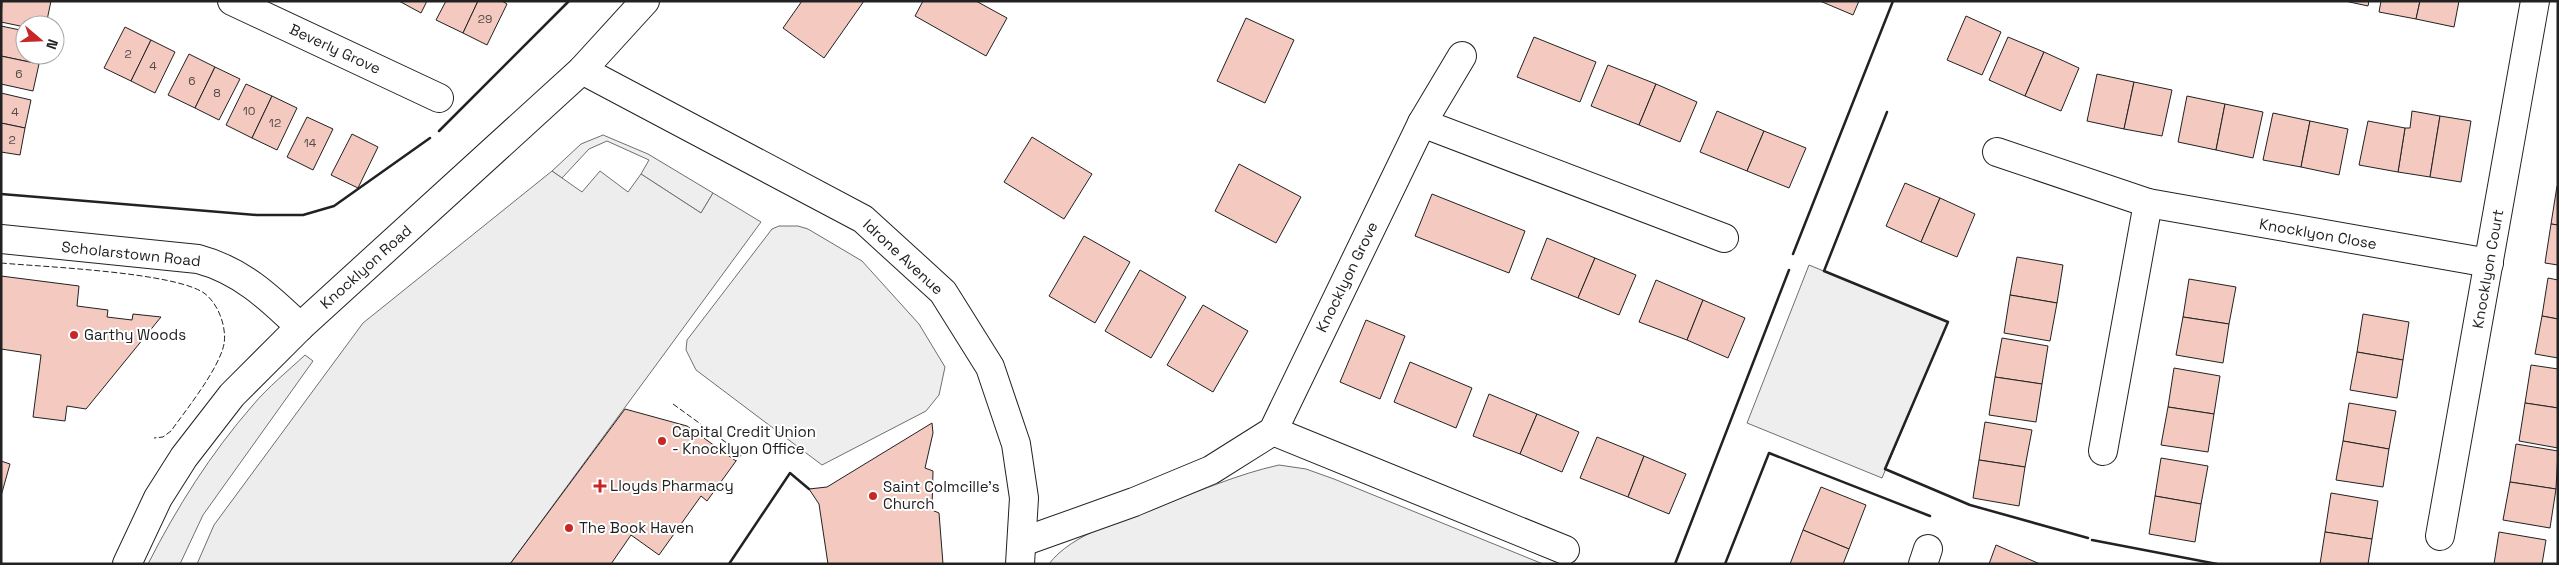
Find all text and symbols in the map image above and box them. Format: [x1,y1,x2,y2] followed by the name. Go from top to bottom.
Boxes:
[478,11,492,27] house number: 29
[15,15,65,65] north arrow
[287,19,384,78] street label: Beverly Grove
[42,37,62,52] text: N
[124,46,132,62] house number: 2
[149,58,157,74] house number: 4
[15,66,23,82] house number: 6
[188,73,196,89] house number: 6
[213,85,221,101] house number: 8
[243,103,255,119] house number: 10
[11,104,19,120] house number: 4
[269,115,281,131] house number: 12
[8,132,16,148] house number: 2
[304,135,317,151] house number: 14
[2468,208,2507,330] street label: Knocklyon Court
[2258,214,2379,253] street label: Knocklyon Close
[859,215,947,299] street label: Idrone Avenue
[1312,218,1382,335] street label: Knocklyon Grove
[316,221,415,313] street label: Knocklyon Road
[61,237,202,270] street label: Scholarstown Road
[84,325,186,344] place label: Garthy Woods
[68,329,80,341] marker: Garthy Woods
[672,422,816,458] place label: Capital Credit Union - Knocklyon Office
[656,435,668,447] marker: Capital Credit Union - Knocklyon Office
[610,476,734,495] place label: Lloyds Pharmacy
[883,477,1000,513] place label: Saint Colmcille's Church
[594,480,606,492] marker: Lloyds Pharmacy
[867,490,879,502] marker: Saint Colmcille's Church
[579,518,694,537] place label: The Book Haven
[563,522,575,534] marker: The Book Haven

